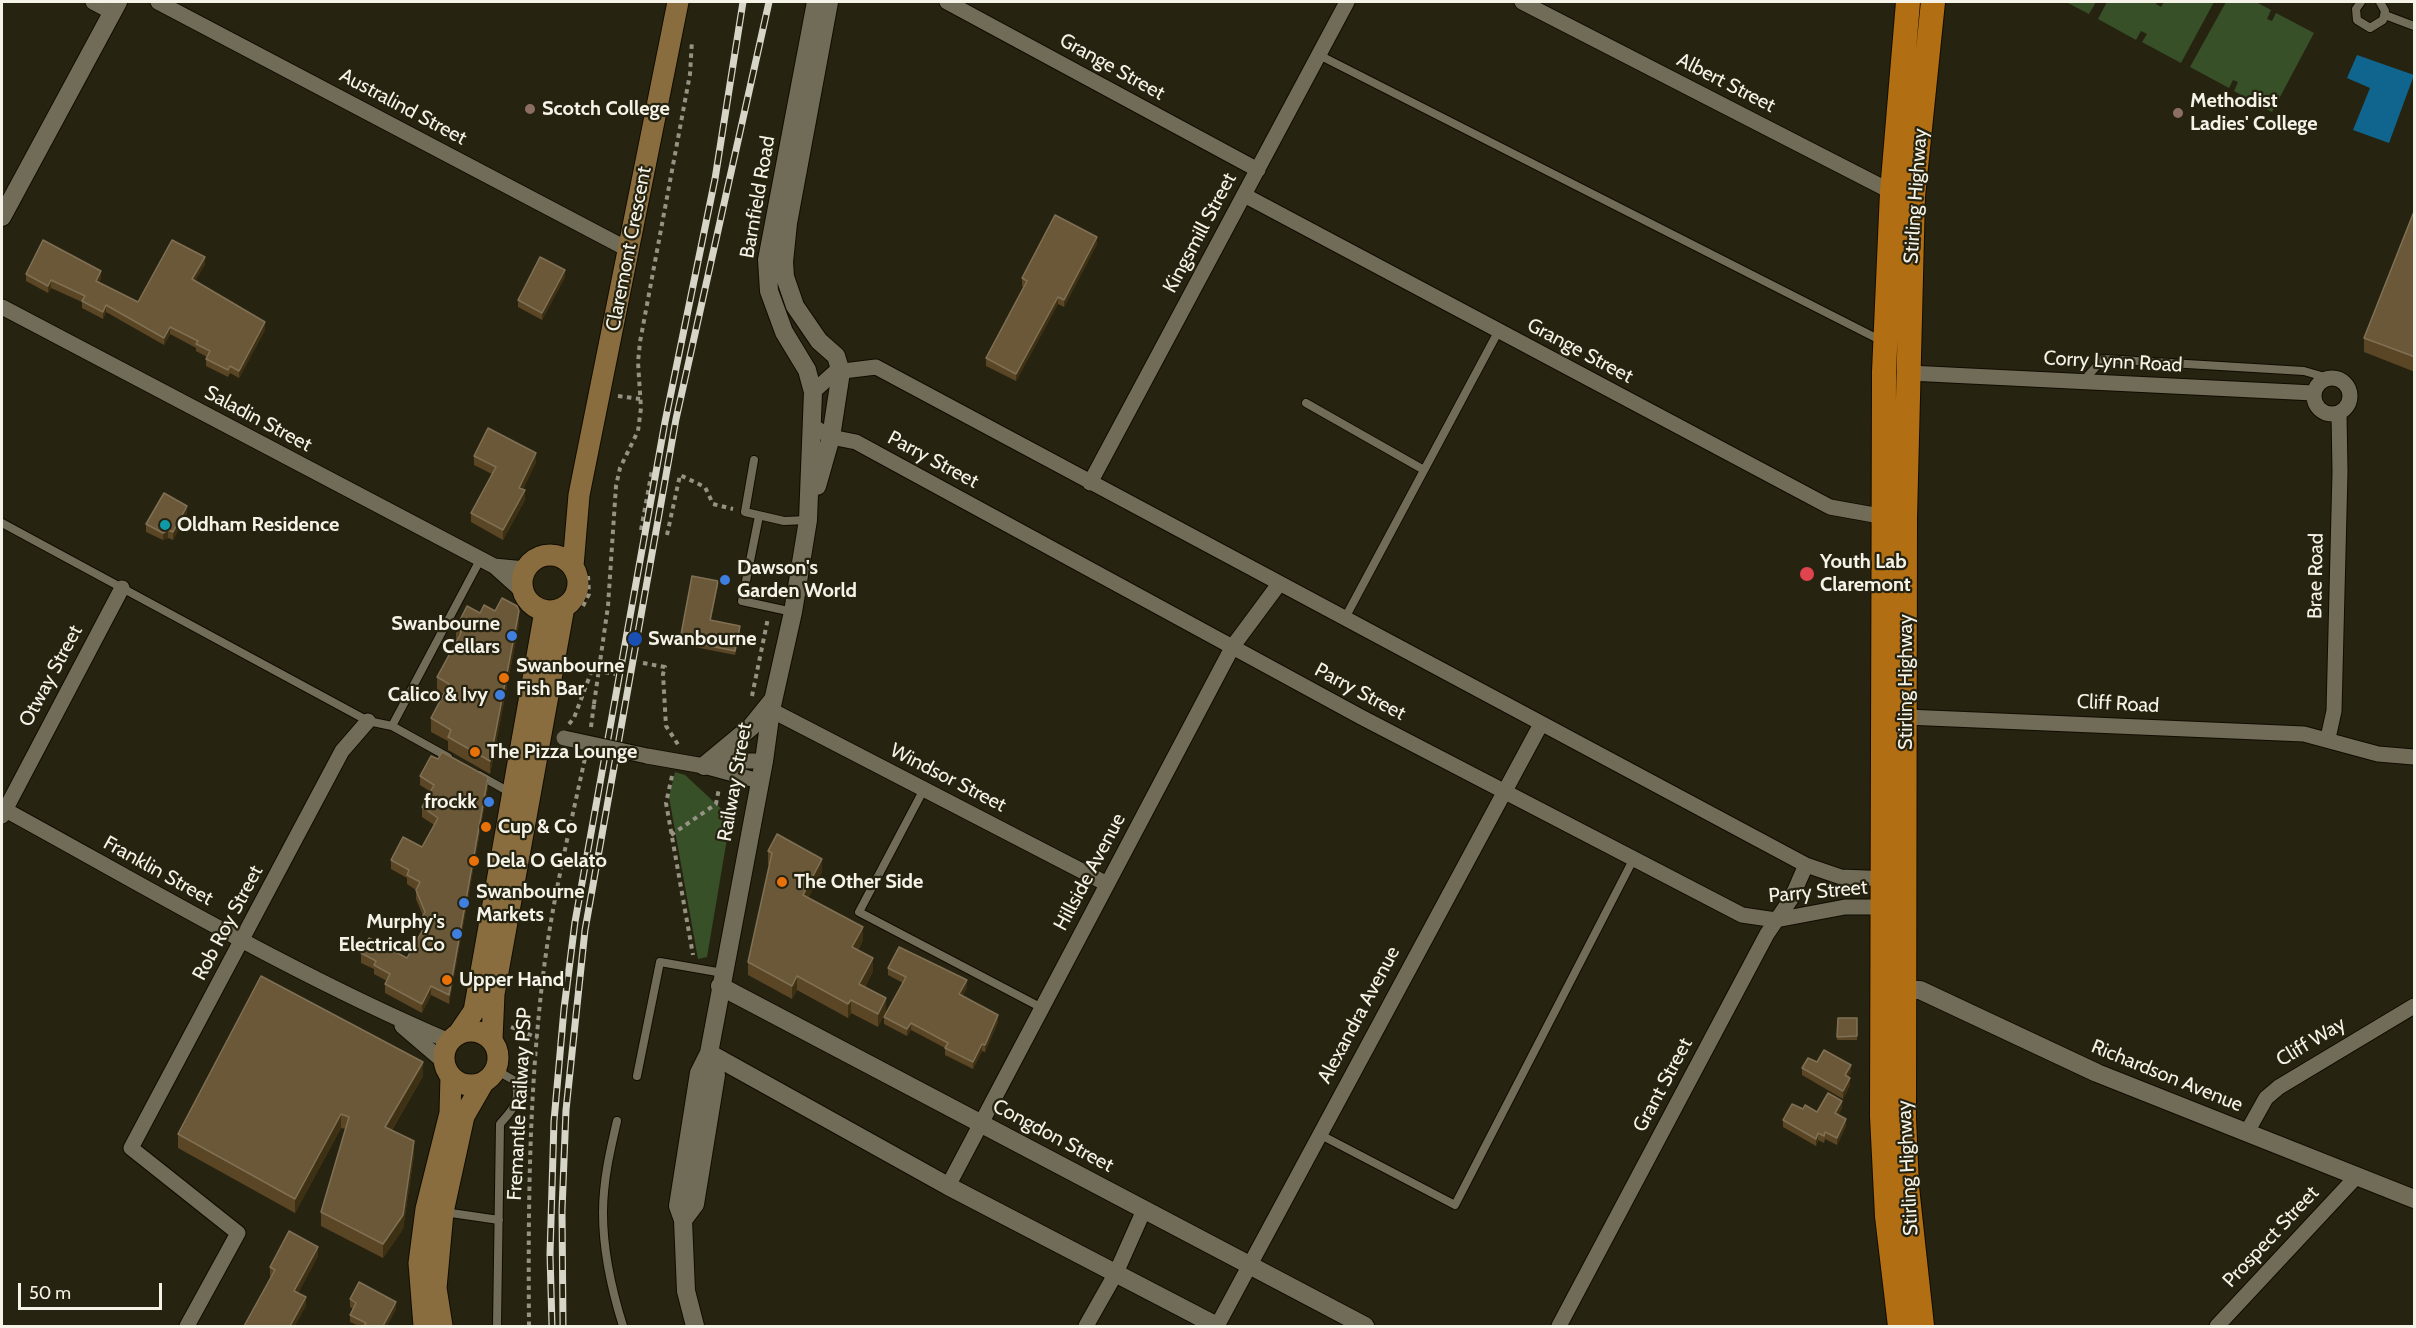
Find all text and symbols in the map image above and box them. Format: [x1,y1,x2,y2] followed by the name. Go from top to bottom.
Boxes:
[1055,28,1169,106] street label: Grange Street
[1673,48,1779,118] street label: Albert Street
[335,63,471,151] street label: Australind Street
[2190,89,2317,136] place label: Methodist Ladies' College
[542,97,670,121] place label: Scotch College
[523,102,537,116] marker: Scotch College
[2171,106,2185,120] marker: Methodist Ladies' College
[1899,127,1933,265] street label: Stirling Highway
[735,134,781,260] street label: Barnfield Road
[601,165,657,333] street label: Claremont Crescent
[1158,169,1242,297] street label: Kingsmill Street
[1523,313,1637,389] street label: Grange Street
[2043,346,2183,378] street label: Corry Lynn Road
[200,381,316,457] street label: Saladin Street
[883,426,983,494] street label: Parry Street
[177,513,339,537] place label: Oldham Residence
[158,518,172,532] marker: Oldham Residence
[2303,533,2329,619] street label: Brae Road
[1820,550,1911,597] place label: Youth Lab Claremont
[737,556,857,603] place label: Dawson's Garden World
[1798,565,1816,583] marker: Youth Lab Claremont
[718,573,732,587] marker: Dawson's Garden World
[391,612,500,659] place label: Swanbourne Cellars
[1894,614,1918,750] street label: Stirling Highway
[14,621,88,731] street label: Otway Street
[648,627,757,651] place label: Swanbourne
[505,629,519,643] marker: Swanbourne Cellars
[626,630,644,648] marker: Swanbourne
[516,654,625,701] place label: Swanbourne Fish Bar
[1310,658,1410,726] street label: Parry Street
[497,671,511,685] marker: Swanbourne Fish Bar
[388,683,488,707] place label: Calico & Ivy
[493,688,507,702] marker: Calico & Ivy
[2076,690,2160,718] street label: Cliff Road
[713,721,757,843] street label: Railway Street
[886,739,1010,817] street label: Windsor Street
[487,740,637,764] place label: The Pizza Lounge
[468,745,482,759] marker: The Pizza Lounge
[424,790,477,814] place label: frockk
[482,795,496,809] marker: frockk
[1049,809,1131,935] street label: Hillside Avenue
[498,815,577,839] place label: Cup & Co
[479,820,493,834] marker: Cup & Co
[99,831,217,911] street label: Franklin Street
[486,849,607,873] place label: Dela O Gelato
[467,854,481,868] marker: Dela O Gelato
[188,861,268,985] street label: Rob Roy Street
[794,870,923,894] place label: The Other Side
[775,875,789,889] marker: The Other Side
[1767,876,1869,908] street label: Parry Street
[476,880,585,927] place label: Swanbourne Markets
[457,896,471,910] marker: Swanbourne Markets
[339,910,445,957] place label: Murphy's Electrical Co
[450,927,464,941] marker: Murphy's Electrical Co
[1313,942,1405,1088] street label: Alexandra Avenue
[459,968,564,992] place label: Upper Hand
[440,973,454,987] marker: Upper Hand
[503,1007,537,1201] street label: Fremantle Railway PSP
[2272,1012,2350,1072] street label: Cliff Way
[1628,1034,1698,1136] street label: Grant Street
[2088,1035,2246,1117] street label: Richardson Avenue
[988,1094,1118,1178] street label: Congdon Street
[1892,1100,1924,1236] street label: Stirling Highway
[2218,1181,2324,1293] street label: Prospect Street
[21,1271,165,1309] scale bar
[29,1282,71,1304] text: 50 m

